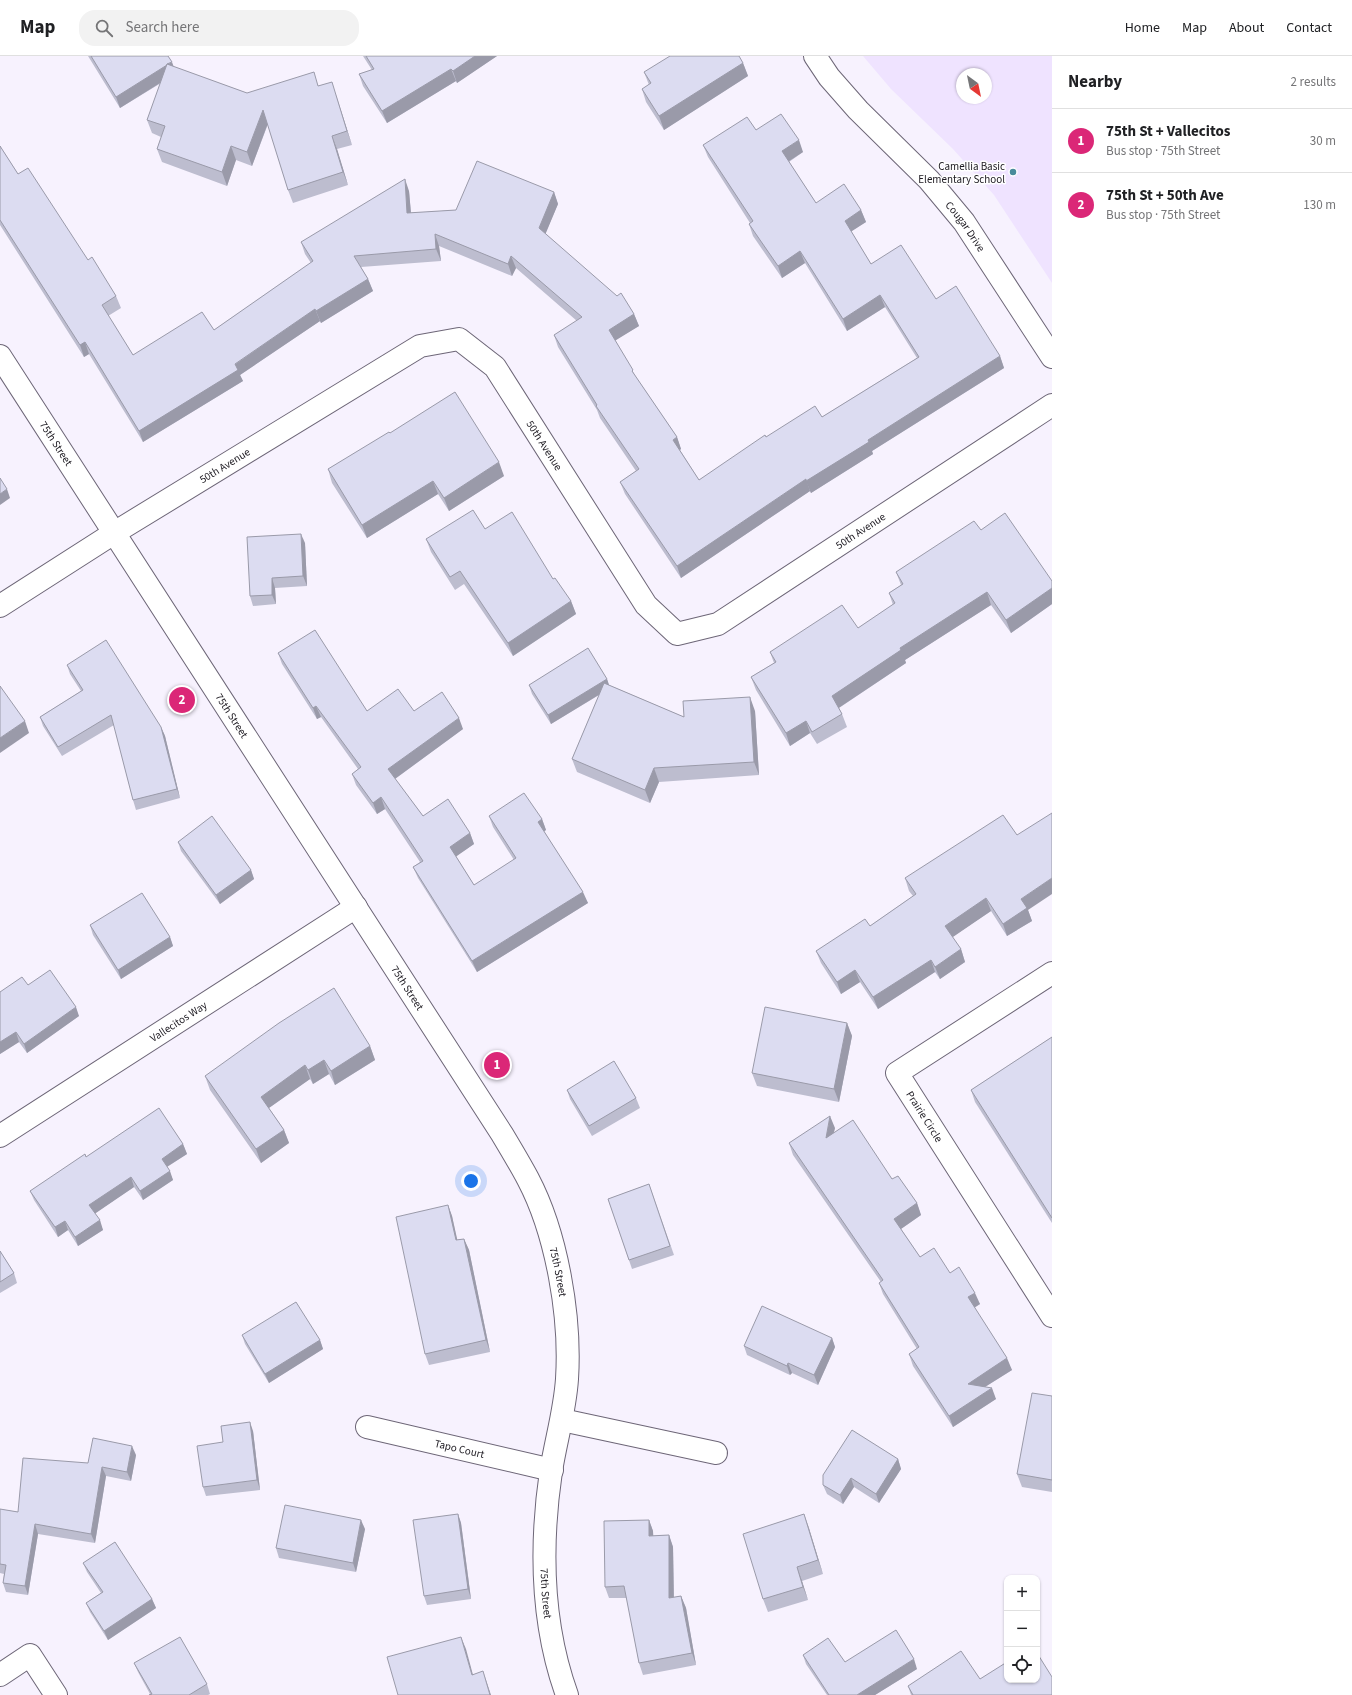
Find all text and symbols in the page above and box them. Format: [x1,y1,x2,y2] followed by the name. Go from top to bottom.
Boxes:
[79,10,359,46] search box
[20,14,55,41] text: Map
[93,17,115,39] icon: search
[125,17,199,38] text: Search here
[1125,18,1160,38] text: Home
[1182,18,1207,38] text: Map
[1229,18,1264,38] text: About
[1286,18,1332,38] text: Contact
[956,68,992,104] north arrow
[1068,70,1122,94] text: Nearby
[1291,73,1336,91] text: 2 results
[1106,121,1230,142] text: 75th St + Vallecitos
[1078,132,1084,150] text: 1
[1310,132,1336,150] text: 30 m
[1106,142,1220,160] text: Bus stop · 75th Street
[918,159,1005,187] place label: Camellia Basic Elementary School
[1008,167,1018,177] marker: Camellia Basic Elementary School
[1106,185,1224,206] text: 75th St + 50th Ave
[1078,196,1084,214] text: 2
[1303,196,1336,214] text: 130 m
[942,198,989,255] street label: Cougar Drive
[1106,206,1220,224] text: Bus stop · 75th Street
[36,418,76,469] street label: 75th Street
[523,418,566,474] street label: 50th Avenue
[197,444,253,487] street label: 50th Avenue
[833,509,889,553] street label: 50th Avenue
[169,685,195,715] pin: 2
[212,691,252,741] street label: 75th Street
[387,963,427,1014] street label: 75th Street
[147,998,210,1046] street label: Vallecitos Way
[484,1050,510,1080] pin: 1
[902,1088,947,1146] street label: Prairie Circle
[461,1171,481,1191] your location
[546,1245,570,1298] street label: 75th Street
[433,1436,486,1462] street label: Tapo Court
[536,1568,555,1620] street label: 75th Street
[1004,1575,1040,1683] map controls
[1004,1575,1040,1611] button: +
[1004,1611,1040,1647] button: −
[1004,1647,1040,1683] button: locate

